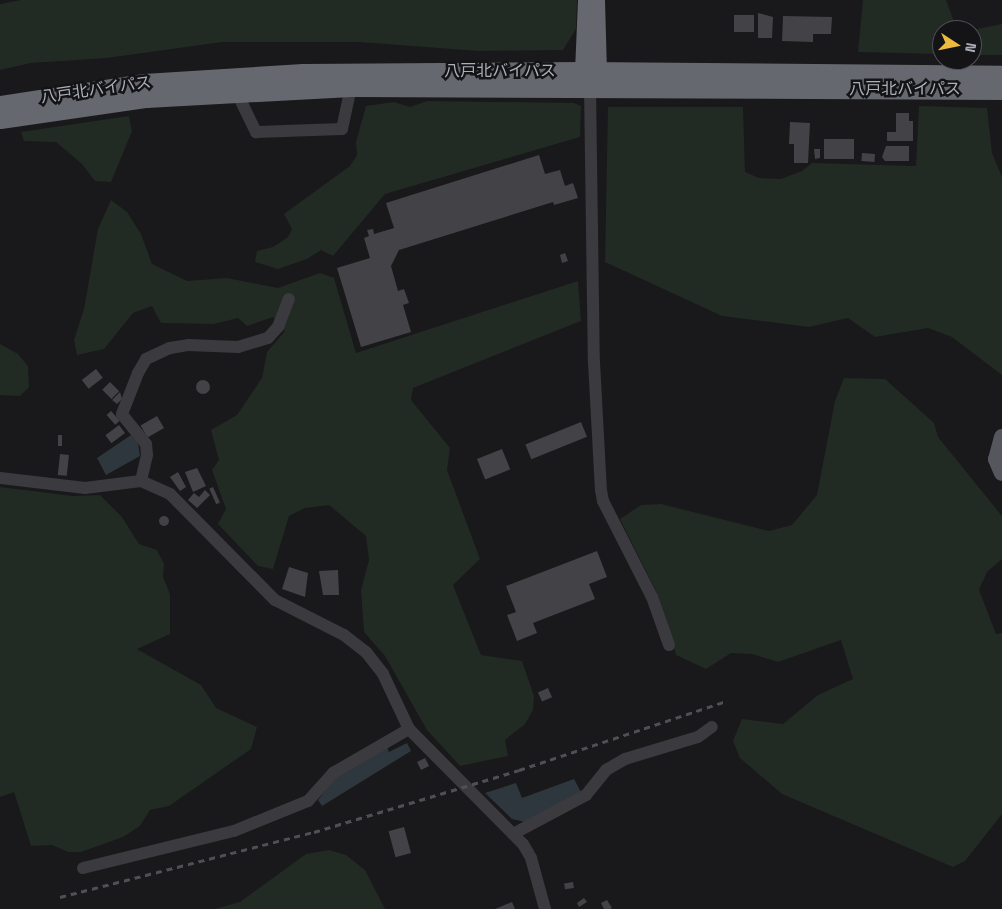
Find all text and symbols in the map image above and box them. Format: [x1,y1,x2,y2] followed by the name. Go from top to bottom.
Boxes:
[932,20,982,70] north arrow
[961,41,980,54] text: N
[444,61,556,81] street label: 八戸北バイパス
[39,73,153,107] street label: 八戸北バイパス
[849,79,961,99] street label: 八戸北バイパス

